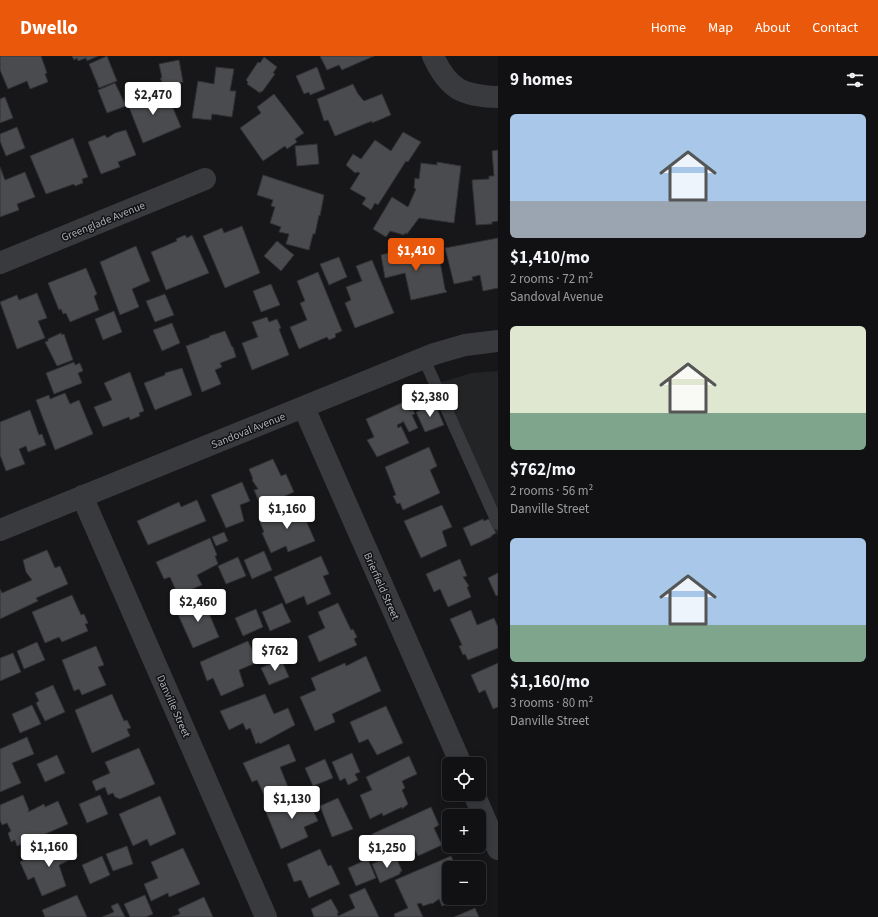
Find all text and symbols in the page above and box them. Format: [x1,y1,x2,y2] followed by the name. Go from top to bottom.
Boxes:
[20,15,78,42] text: Dwello
[651,18,686,38] text: Home
[708,18,733,38] text: Map
[755,18,790,38] text: About
[812,18,858,38] text: Contact
[510,68,572,92] text: 9 homes
[844,69,866,91] icon: filters
[120,82,186,116] pin: $2,470
[134,86,172,104] text: $2,470
[652,140,724,212] icon: home
[59,198,148,245] street label: Greenglade Avenue
[383,238,449,272] pin: $1,410
[397,242,435,260] text: $1,410
[510,246,590,270] text: $1,410/mo
[510,270,593,288] text: 2 rooms · 72 m²
[510,288,603,306] text: Sandoval Avenue
[652,352,724,424] icon: home
[397,384,463,418] pin: $2,380
[411,388,449,406] text: $2,380
[209,409,288,452] street label: Sandoval Avenue
[510,458,576,482] text: $762/mo
[510,482,593,500] text: 2 rooms · 56 m²
[254,496,320,530] pin: $1,160
[268,500,306,518] text: $1,160
[510,500,589,518] text: Danville Street
[360,550,403,623] street label: Brierfield Street
[652,564,724,636] icon: home
[165,589,231,623] pin: $2,460
[179,593,217,611] text: $2,460
[251,638,299,672] pin: $762
[261,642,289,660] text: $762
[510,670,590,694] text: $1,160/mo
[153,673,194,740] street label: Danville Street
[510,694,593,712] text: 3 rooms · 80 m²
[510,712,589,730] text: Danville Street
[442,757,486,905] map controls
[442,757,486,801] button: locate
[259,786,325,820] pin: $1,130
[273,790,311,808] text: $1,130
[442,809,486,853] button: +
[16,834,82,868] pin: $1,160
[354,835,420,869] pin: $1,250
[30,838,68,856] text: $1,160
[368,839,406,857] text: $1,250
[442,861,486,905] button: −

